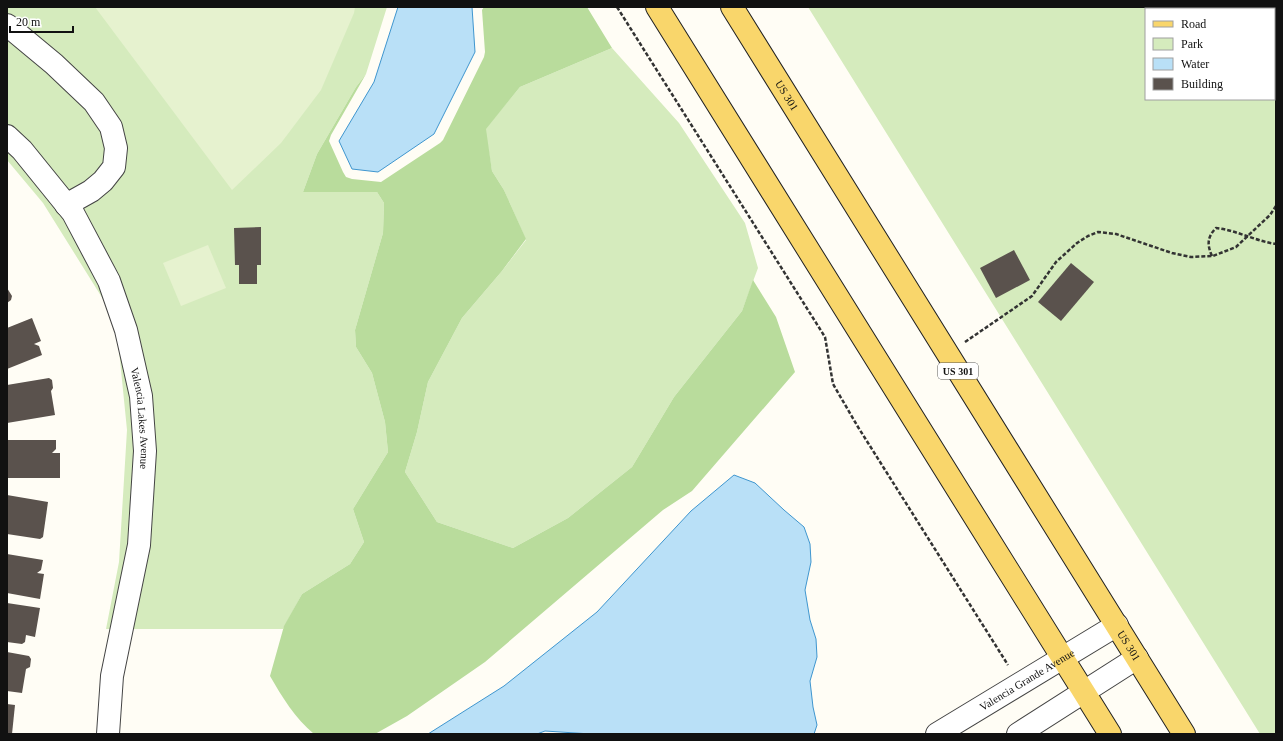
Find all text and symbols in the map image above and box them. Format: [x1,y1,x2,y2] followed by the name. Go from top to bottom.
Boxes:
[10,8,73,34] scale bar
[1145,8,1275,100] legend
[16,15,41,29] text: 20 m
[1181,17,1206,31] text: Road
[1181,37,1203,51] text: Park
[1181,57,1209,71] text: Water
[1181,77,1223,91] text: Building
[773,78,801,113] street label: US 301
[938,363,978,379] road number: US 301
[129,366,151,470] street label: Valencia Lakes Avenue
[1115,628,1143,663] street label: US 301
[977,646,1076,713] street label: Valencia Grande Avenue

